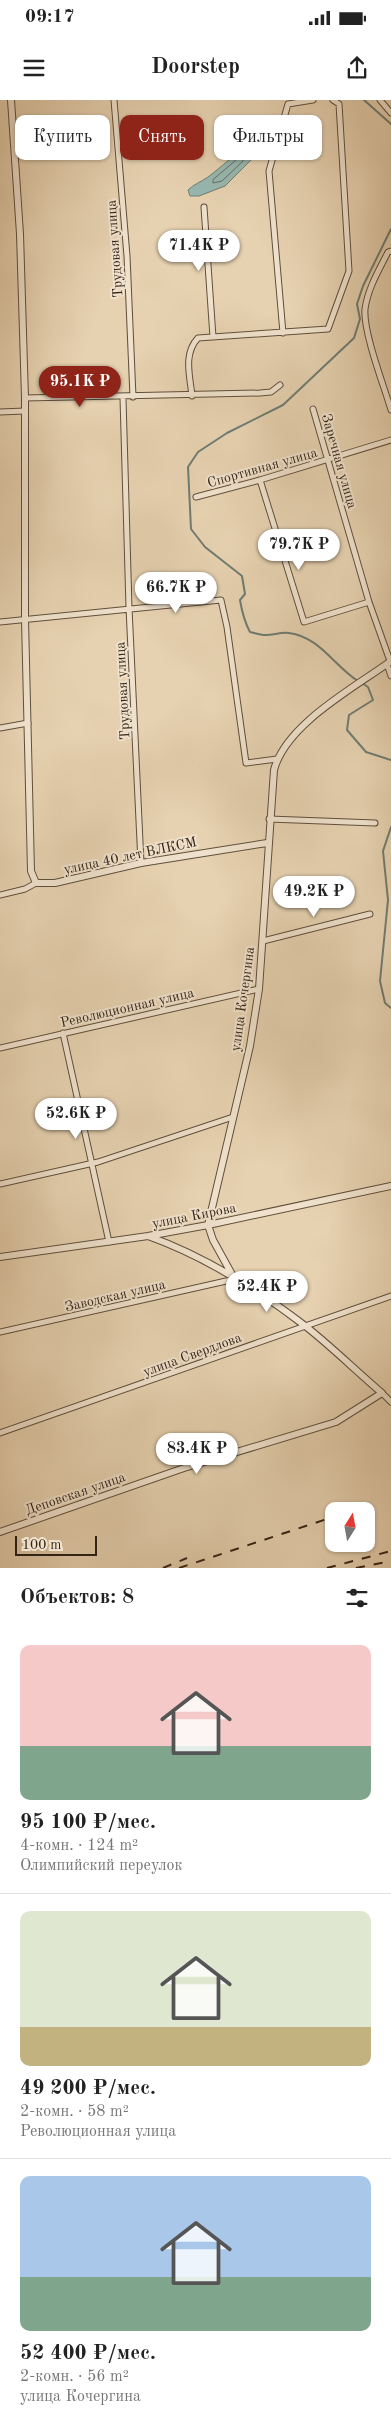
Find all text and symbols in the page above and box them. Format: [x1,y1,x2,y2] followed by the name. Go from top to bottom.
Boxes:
[25,8,74,27] text: 09:17
[20,54,48,82] icon: menu
[343,54,371,82] icon: share
[151,56,240,78] text: Doorstep
[15,115,110,160] chip: Купить
[120,115,204,160] chip: Снять
[214,115,322,160] chip: Фильтры
[105,199,125,298] street label: Трудовая улица
[153,230,245,272] pin: 71.4K ₽
[169,238,229,254] text: 71.4K ₽
[34,366,126,408] pin: 95.1K ₽
[50,374,110,390] text: 95.1K ₽
[319,412,359,510] street label: Заречная улица
[206,446,319,490] street label: Спортивная улица
[253,528,345,571] pin: 79.7K ₽
[269,537,329,553] text: 79.7K ₽
[130,572,222,614] pin: 66.7K ₽
[146,580,206,596] text: 66.7K ₽
[113,641,133,740] street label: Трудовая улица
[62,835,198,877] street label: улица 40 лет ВЛКСМ
[268,876,360,918] pin: 49.2K ₽
[284,884,344,900] text: 49.2K ₽
[229,946,257,1052] street label: улица Кочергина
[59,986,195,1030] street label: Революционная улица
[30,1098,122,1140] pin: 52.6K ₽
[46,1106,106,1122] text: 52.6K ₽
[151,1201,237,1231] street label: улица Кирова
[221,1270,313,1313] pin: 52.4K ₽
[64,1278,167,1314] street label: Заводская улица
[237,1279,297,1295] text: 52.4K ₽
[141,1331,243,1379] street label: улица Свердлова
[151,1432,243,1475] pin: 83.4K ₽
[167,1441,227,1457] text: 83.4K ₽
[23,1470,127,1518] street label: Деповская улица
[325,1502,375,1552] north arrow
[325,1502,375,1552] map controls
[15,1533,98,1556] scale bar
[22,1538,61,1552] text: 100 m
[343,1584,371,1612] icon: filters
[20,1587,134,1608] text: Объектов: 8
[151,1678,241,1768] icon: home
[20,1812,156,1833] text: 95 100 ₽/мес.
[20,1838,138,1854] text: 4-комн. · 124 m²
[20,1858,183,1874] text: Олимпийский переулок
[151,1943,241,2033] icon: home
[20,2078,156,2099] text: 49 200 ₽/мес.
[20,2104,129,2120] text: 2-комн. · 58 m²
[20,2124,176,2140] text: Революционная улица
[151,2208,241,2298] icon: home
[20,2343,156,2364] text: 52 400 ₽/мес.
[20,2369,129,2385] text: 2-комн. · 56 m²
[20,2389,141,2405] text: улица Кочергина

